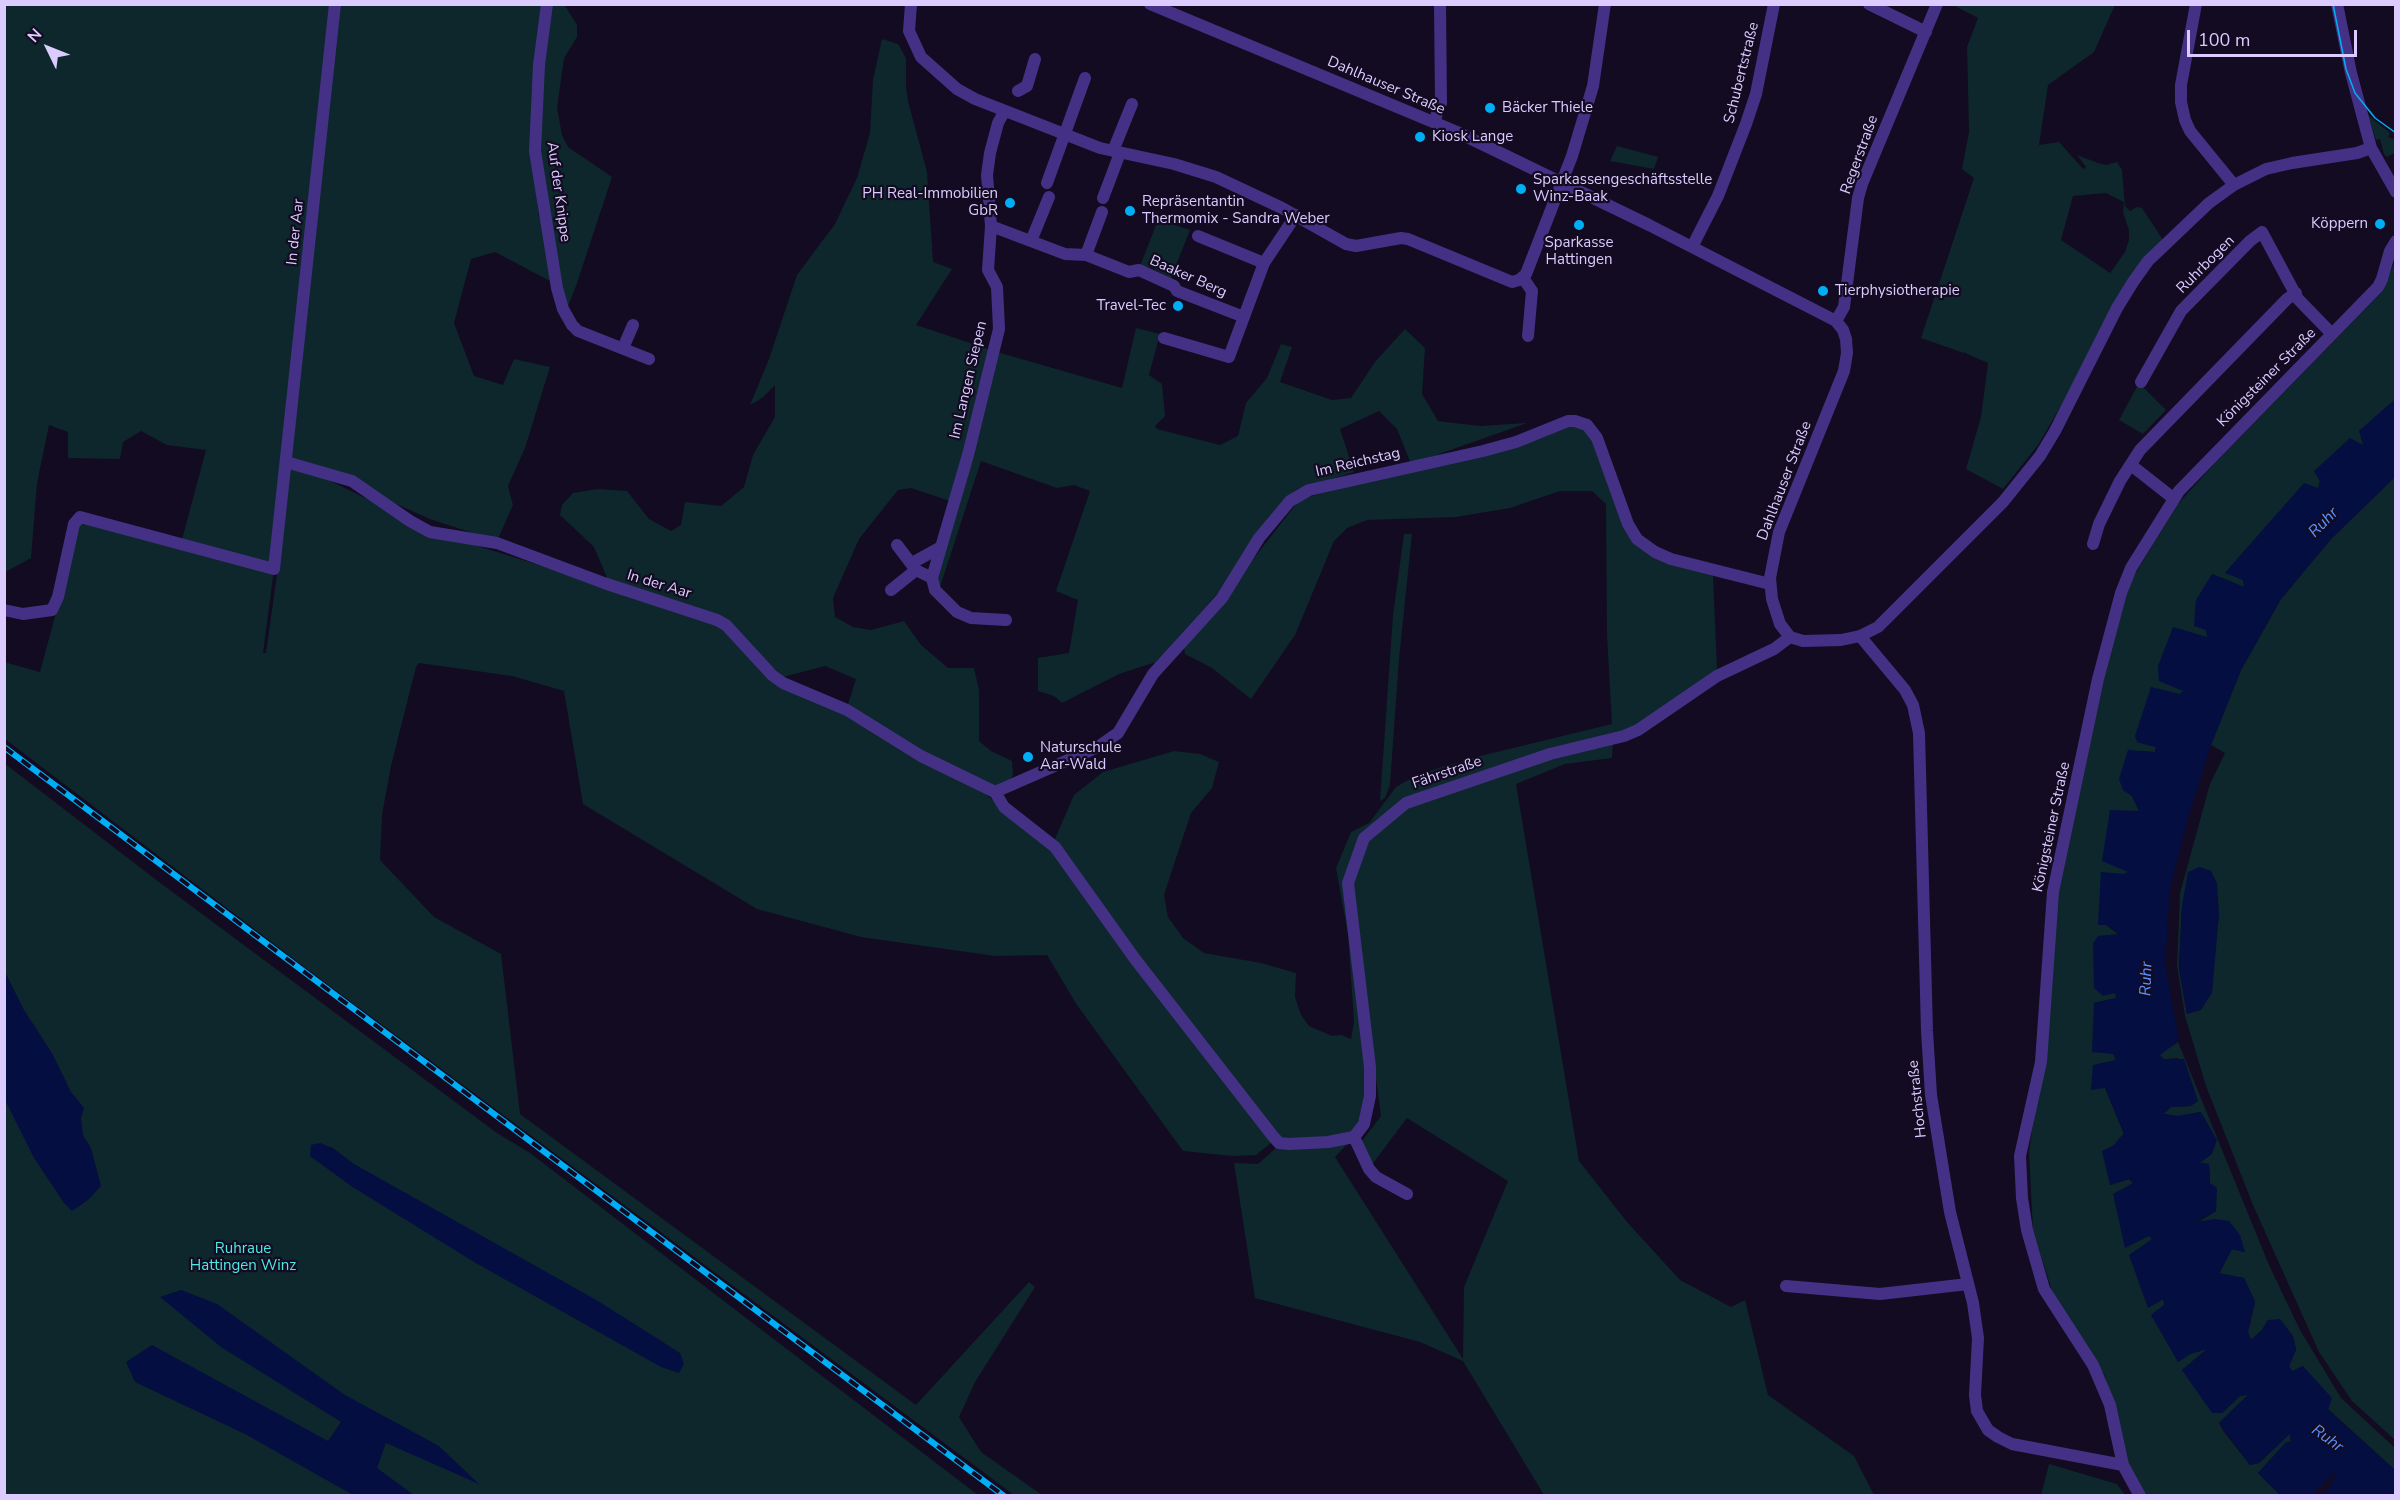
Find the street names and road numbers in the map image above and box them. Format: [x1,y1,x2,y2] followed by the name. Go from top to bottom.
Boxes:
[1721,21,1763,125] street label: Schubertstraße
[1324,53,1448,119] street label: Dahlhauser Straße
[1837,113,1883,197] street label: Regerstraße
[542,141,574,243] street label: Auf der Knippe
[284,198,308,266] street label: In der Aar
[2173,232,2239,298] street label: Ruhrbogen
[1147,252,1229,302] street label: Baaker Berg
[947,319,991,441] street label: Im Langen Siepen
[2214,325,2320,431] street label: Königsteiner Straße
[1754,419,1816,543] street label: Dahlhauser Straße
[1314,445,1402,481] street label: Im Reichstag
[625,567,693,603] street label: In der Aar
[1410,753,1484,793] street label: Fährstraße
[2029,760,2075,894] street label: Königsteiner Straße
[1905,1059,1931,1139] street label: Hochstraße

